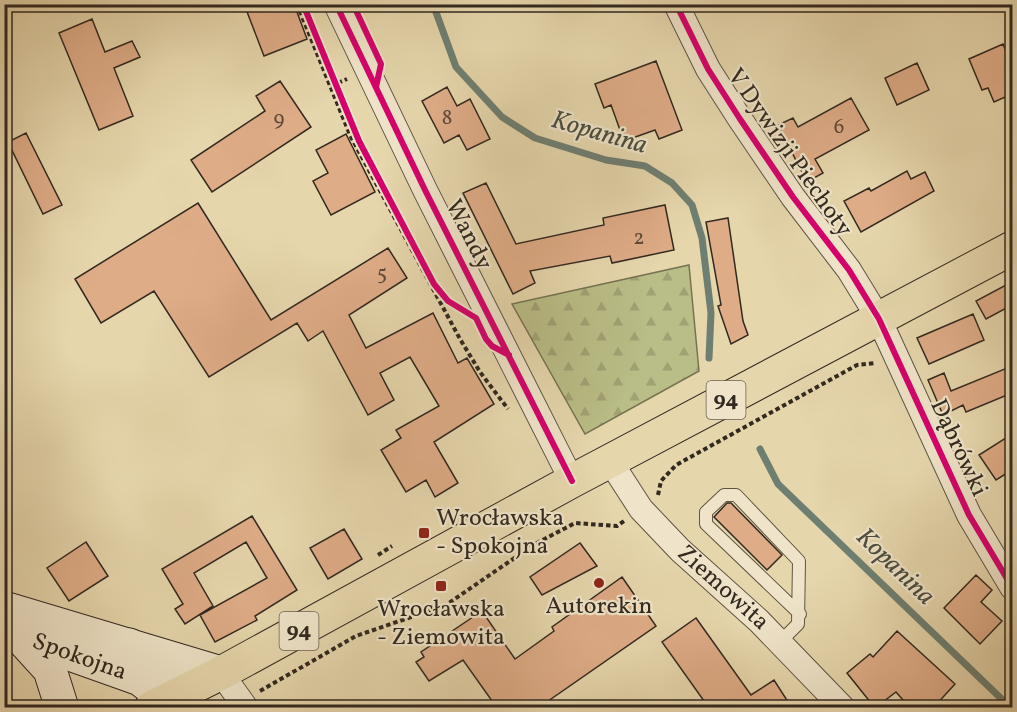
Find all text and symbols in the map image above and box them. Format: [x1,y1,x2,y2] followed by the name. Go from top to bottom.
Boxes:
[718,62,860,244] street label: V Dywizji Piechoty
[547,102,651,164] water label: Kopanina
[442,104,452,133] house number: 8
[274,105,285,134] house number: 9
[834,113,844,142] house number: 6
[436,194,500,276] street label: Wandy
[633,224,645,253] house number: 2
[377,259,387,288] house number: 5
[706,381,746,419] road number: 94
[921,394,995,502] street label: Dąbrówki
[436,502,564,564] place label: Wrocławska - Spokojna
[847,520,943,614] water label: Kopanina
[417,526,431,540] marker: Wrocławska - Spokojna
[669,538,777,639] street label: Ziemowita
[592,576,606,590] marker: Autorekin
[434,579,448,593] marker: Wrocławska - Ziemowita
[546,590,652,624] place label: Autorekin
[377,593,505,655] place label: Wrocławska - Ziemowita
[280,612,318,650] road number: 94
[27,625,131,690] street label: Spokojna

